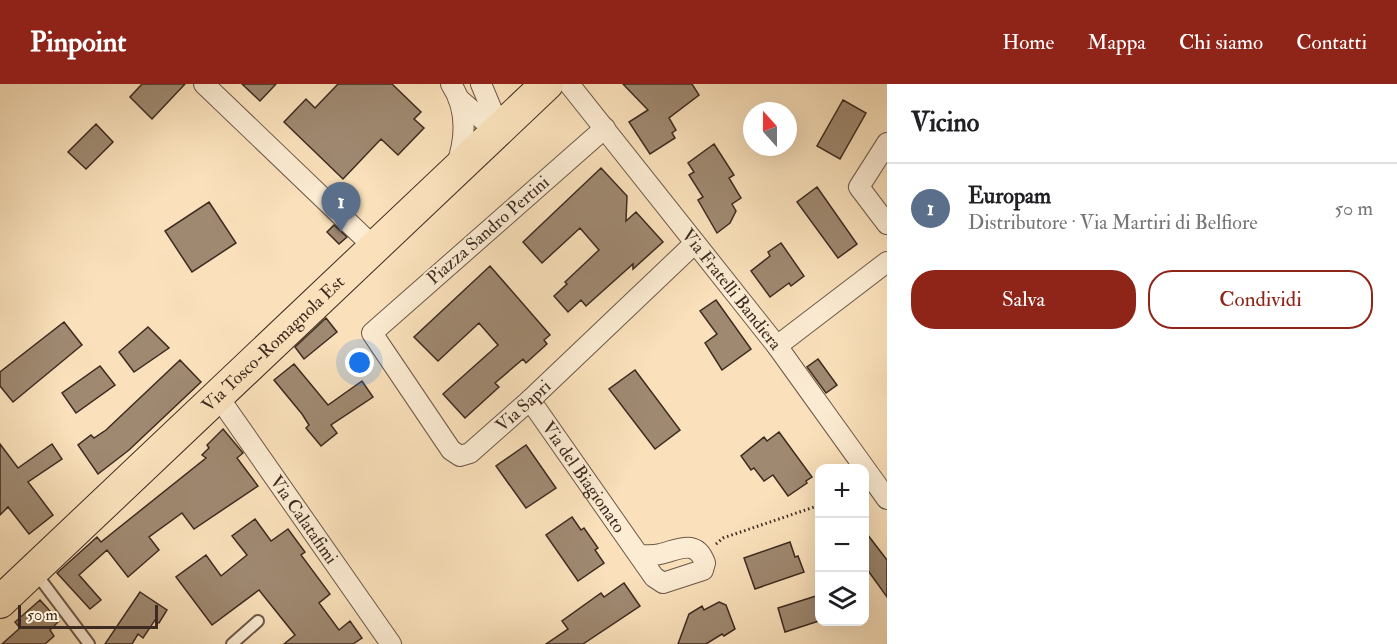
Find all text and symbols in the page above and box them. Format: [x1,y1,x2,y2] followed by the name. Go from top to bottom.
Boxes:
[30,25,126,60] text: Pinpoint
[1002,29,1054,56] text: Home
[1087,29,1146,56] text: Mappa
[1179,29,1263,56] text: Chi siamo
[1296,29,1367,56] text: Contatti
[743,102,797,156] north arrow
[911,107,979,139] text: Vicino
[422,171,554,290] street label: Piazza Sandro Pertini
[322,182,360,232] pin: 1
[968,182,1051,210] text: Europam
[927,196,934,221] text: 1
[1334,196,1373,221] text: 50 m
[968,210,1258,235] text: Distributore · Via Martiri di Belfiore
[676,224,787,355] street label: Via Fratelli Bandiera
[911,270,1136,329] button: Salva
[1148,270,1373,329] button: Condividi
[197,271,350,417] street label: Via Tosco-Romagnola Est
[345,348,374,377] your location
[491,375,556,437] street label: Via Sapri
[537,417,631,538] street label: Via del Biagionato
[815,464,869,626] map controls
[815,464,869,518] button: +
[265,471,343,569] street label: Via Calatafimi
[815,518,869,572] button: −
[815,572,869,626] button: layers
[18,602,158,630] scale bar
[27,605,58,625] text: 50 m

